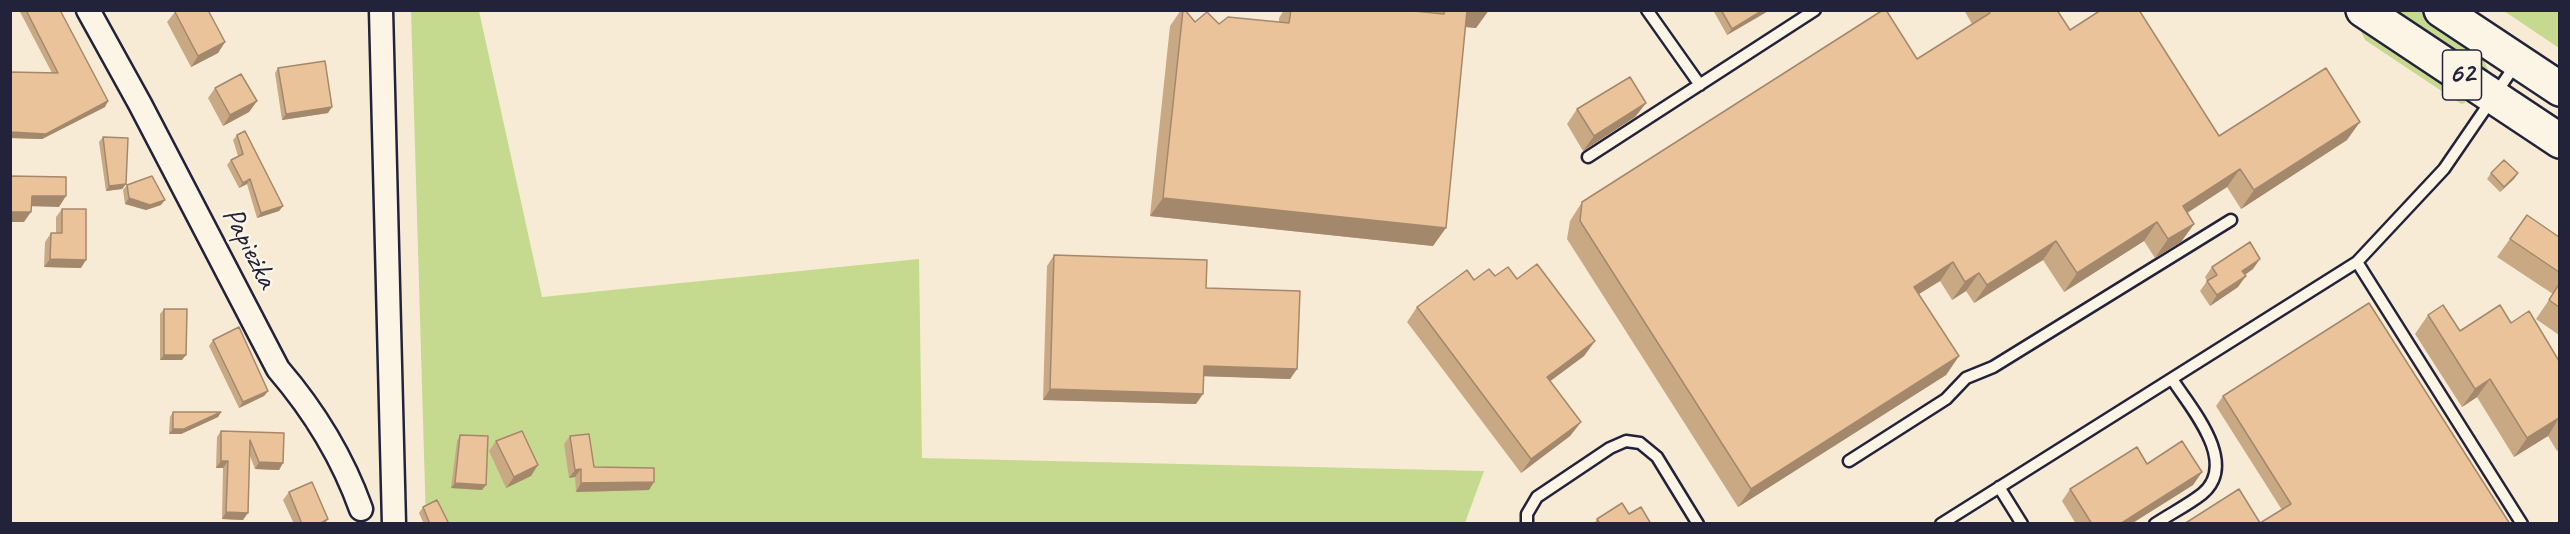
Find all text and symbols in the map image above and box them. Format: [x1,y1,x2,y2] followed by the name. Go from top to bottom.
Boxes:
[2442,50,2482,100] road number: 62
[213,201,285,295] street label: Papieżka

